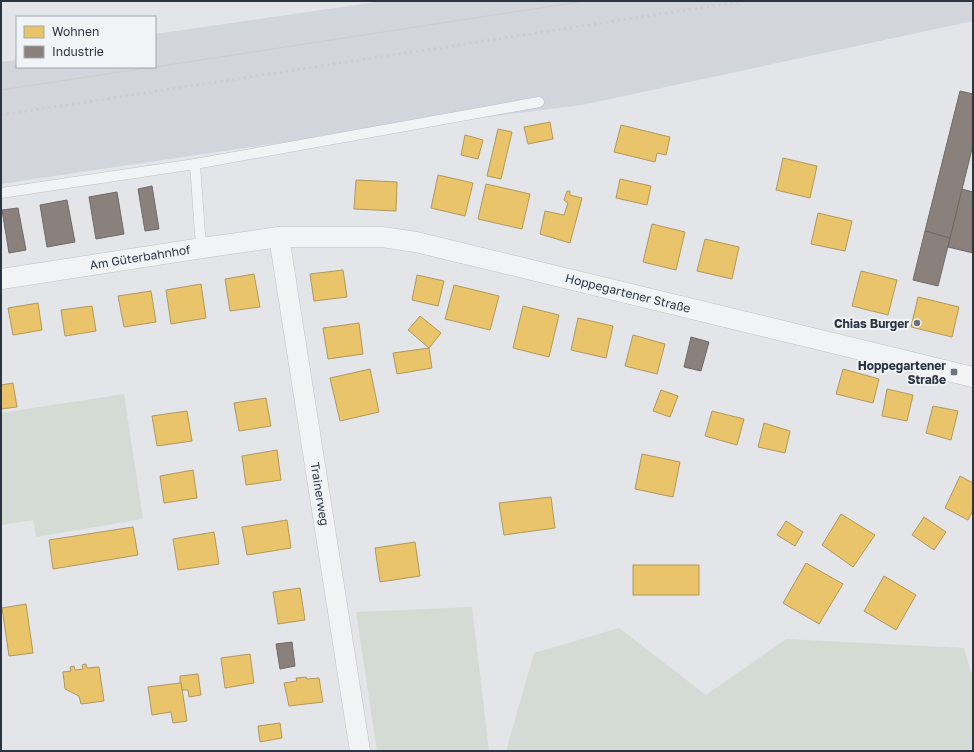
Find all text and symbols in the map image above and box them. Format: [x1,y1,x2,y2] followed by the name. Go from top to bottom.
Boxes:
[16,16,156,68] legend
[52,24,99,39] text: Wohnen
[52,44,104,59] text: Industrie
[89,242,192,272] street label: Am Güterbahnhof
[564,270,692,316] street label: Hoppegartener Straße
[834,316,909,331] place label: Chias Burger
[912,318,922,328] marker: Chias Burger
[858,358,946,387] place label: Hoppegartener Straße
[949,367,959,377] marker: Hoppegartener Straße
[308,461,332,527] street label: Trainerweg

